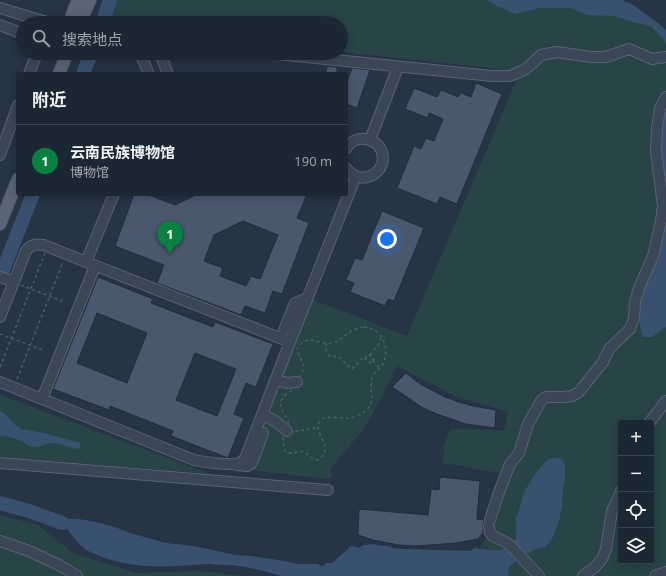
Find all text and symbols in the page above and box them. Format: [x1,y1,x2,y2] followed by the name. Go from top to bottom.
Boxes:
[16,16,348,60] search box
[30,27,52,49] icon: search
[62,29,122,49] text: 搜索地点
[32,88,66,111] text: 附近
[70,142,175,162] text: 云南民族博物馆
[41,152,49,170] text: 1
[294,152,332,170] text: 190 m
[70,163,109,181] text: 博物馆
[157,221,183,254] pin: 1
[377,229,397,249] your location
[618,420,654,564] map controls
[618,420,654,456] button: +
[618,456,654,492] button: −
[618,492,654,528] button: locate
[618,528,654,564] button: layers

